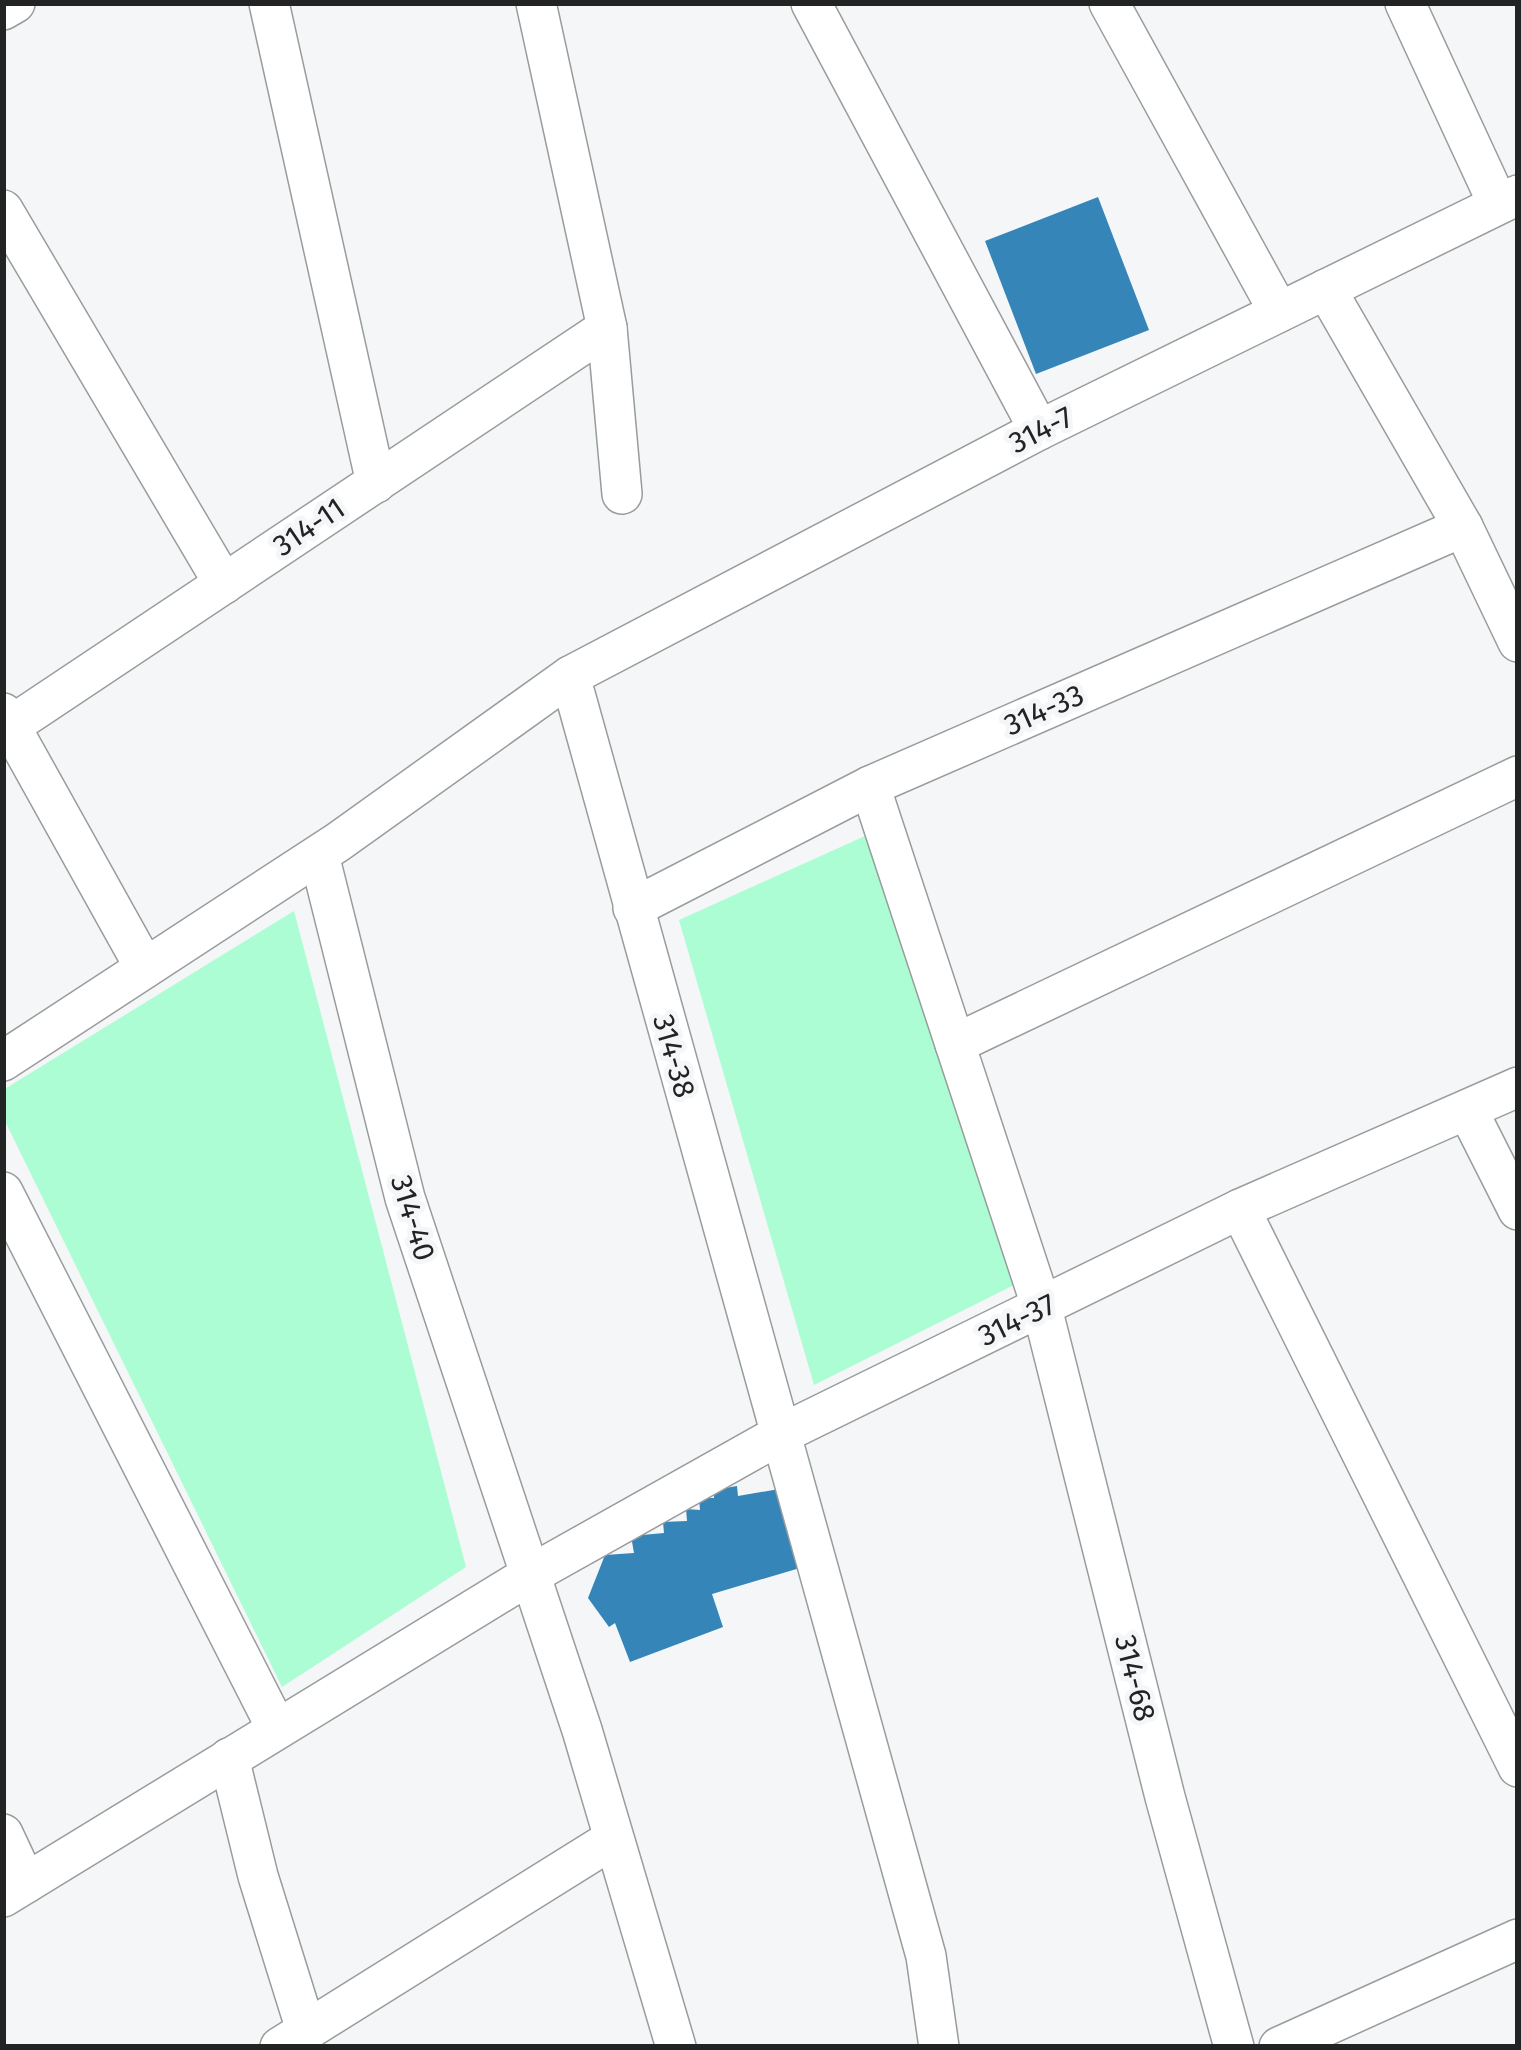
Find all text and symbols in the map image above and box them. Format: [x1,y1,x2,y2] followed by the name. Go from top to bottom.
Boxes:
[1003,399,1079,461] street label: 314-7
[266,490,352,564] street label: 314-11
[999,677,1089,743] street label: 314-33
[645,1010,703,1102] street label: 314-38
[383,1171,443,1265] street label: 314-40
[972,1286,1062,1354] street label: 314-37
[1107,1631,1163,1725] street label: 314-68

